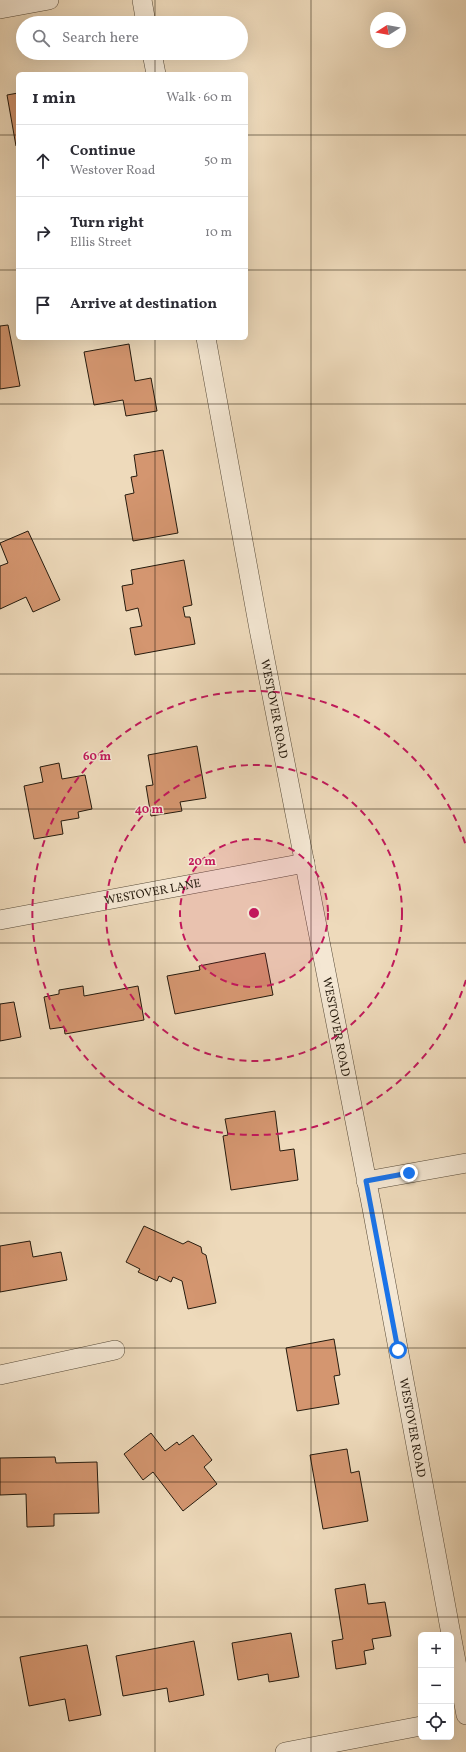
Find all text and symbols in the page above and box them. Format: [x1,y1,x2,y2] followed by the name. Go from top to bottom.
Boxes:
[370,12,406,48] north arrow
[16,16,248,60] search box
[30,27,52,49] icon: search
[62,28,139,49] text: Search here
[32,87,76,110] text: 1 min
[166,89,232,107] text: Walk · 60 m
[70,141,135,162] text: Continue
[32,150,54,172] icon: ahead
[204,152,232,170] text: 50 m
[70,162,155,180] text: Westover Road
[70,213,144,234] text: Turn right
[32,222,54,244] icon: right
[205,224,232,242] text: 10 m
[70,234,132,252] text: Ellis Street
[32,294,54,316] icon: arrive
[70,294,217,315] text: Arrive at destination
[256,658,291,760] street label: WESTOVER ROAD
[83,749,111,765] text: 60 m
[135,802,164,818] text: 40 m
[188,854,216,870] text: 20 m
[103,876,202,909] street label: WESTOVER LANE
[247,906,261,920] centre of rings
[318,976,353,1078] street label: WESTOVER ROAD
[400,1164,418,1182] route end
[389,1341,407,1359] route start
[395,1377,429,1479] street label: WESTOVER ROAD
[418,1632,454,1740] map controls
[418,1632,454,1668] button: +
[418,1668,454,1704] button: −
[418,1704,454,1740] button: locate

